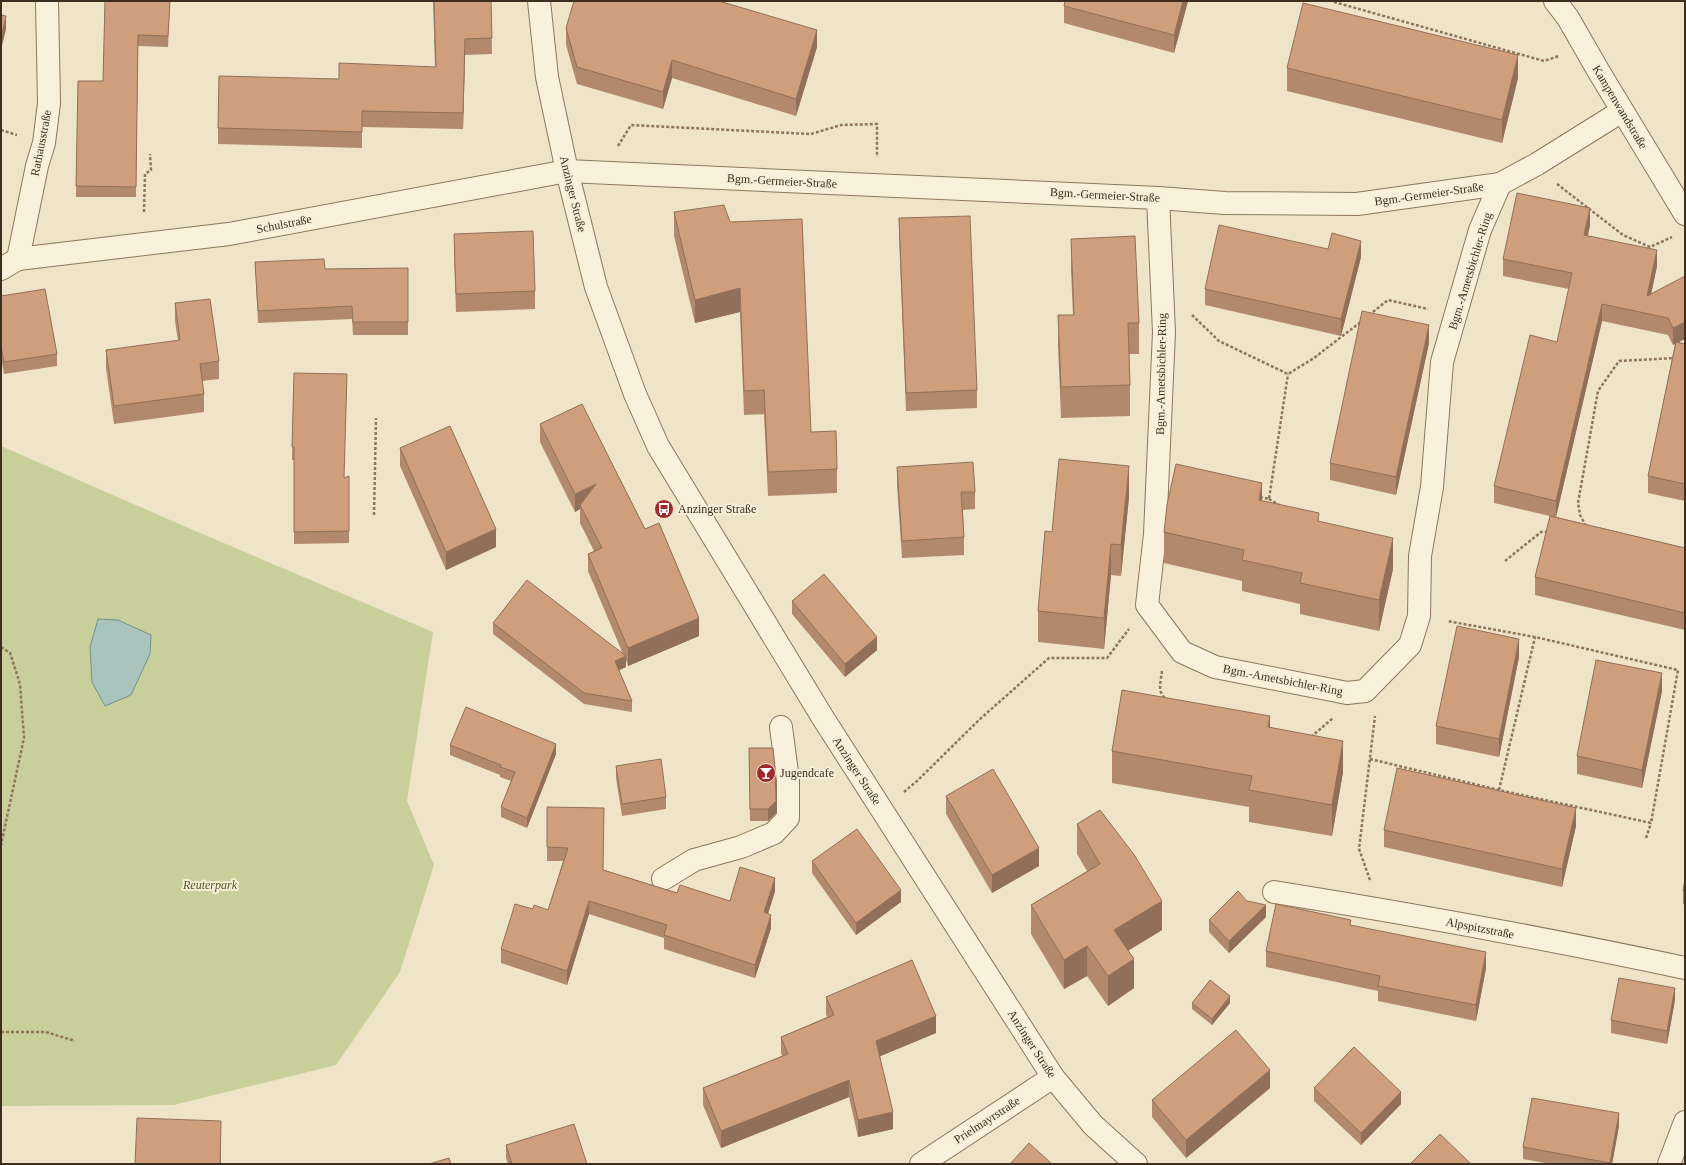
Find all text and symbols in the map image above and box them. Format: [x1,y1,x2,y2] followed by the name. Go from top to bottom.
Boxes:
[1589,63,1651,151] street label: Kampenwandstraße
[28,109,54,177] street label: Rathausstraße
[557,154,589,234] street label: Anzinger Straße
[727,171,837,191] street label: Bgm.-Germeier-Straße
[1374,179,1484,209] street label: Bgm.-Germeier-Straße
[1050,185,1160,205] street label: Bgm.-Germeier-Straße
[1445,211,1495,331] street label: Bgm.-Ametsbichler-Ring
[255,212,313,236] street label: Schulstraße
[1153,313,1169,435] street label: Bgm.-Ametsbichler-Ring
[653,498,675,520] bus stop icon: Anzinger Straße
[678,502,756,516] place label: Anzinger Straße
[1222,661,1344,699] street label: Bgm.-Ametsbichler-Ring
[830,734,884,808] street label: Anzinger Straße
[755,762,777,784] bar icon: Jugendcafe
[780,766,834,780] place label: Jugendcafe
[182,878,238,892] park label: Reuterpark
[1445,915,1515,941] street label: Alpspitzstraße
[1005,1007,1059,1081] street label: Anzinger Straße
[951,1093,1023,1147] street label: Prielmayrstraße

